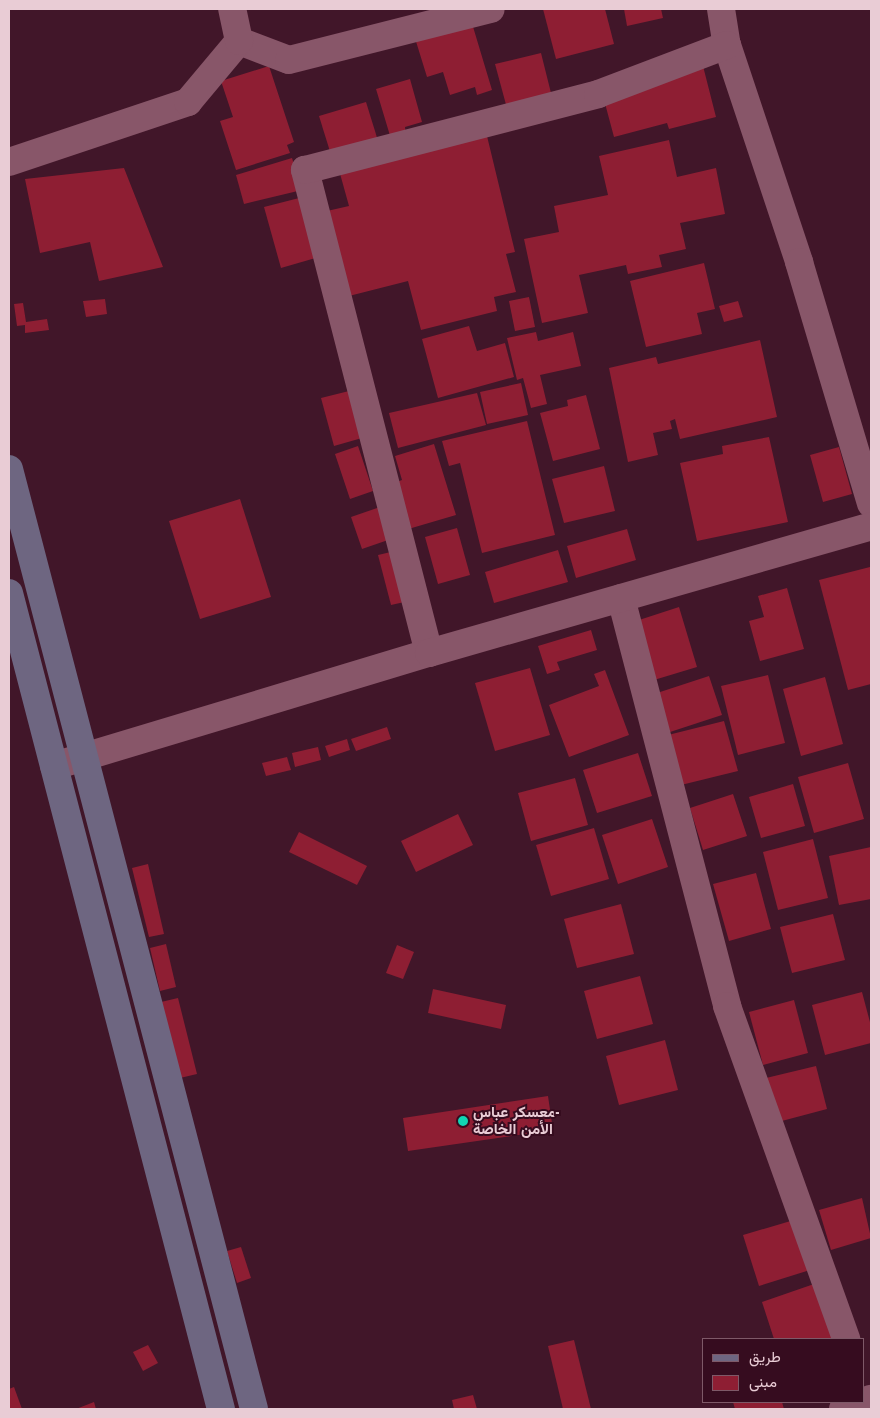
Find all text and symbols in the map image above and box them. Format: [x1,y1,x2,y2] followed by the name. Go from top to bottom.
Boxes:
[473,1103,559,1138] place label: معسكر عباس- الأمن الخاصة
[457,1115,469,1127] marker: معسكر عباس- الأمن الخاصة
[702,1338,865,1403] legend
[749,1346,781,1368] text: طريق
[749,1371,777,1393] text: مبنى

